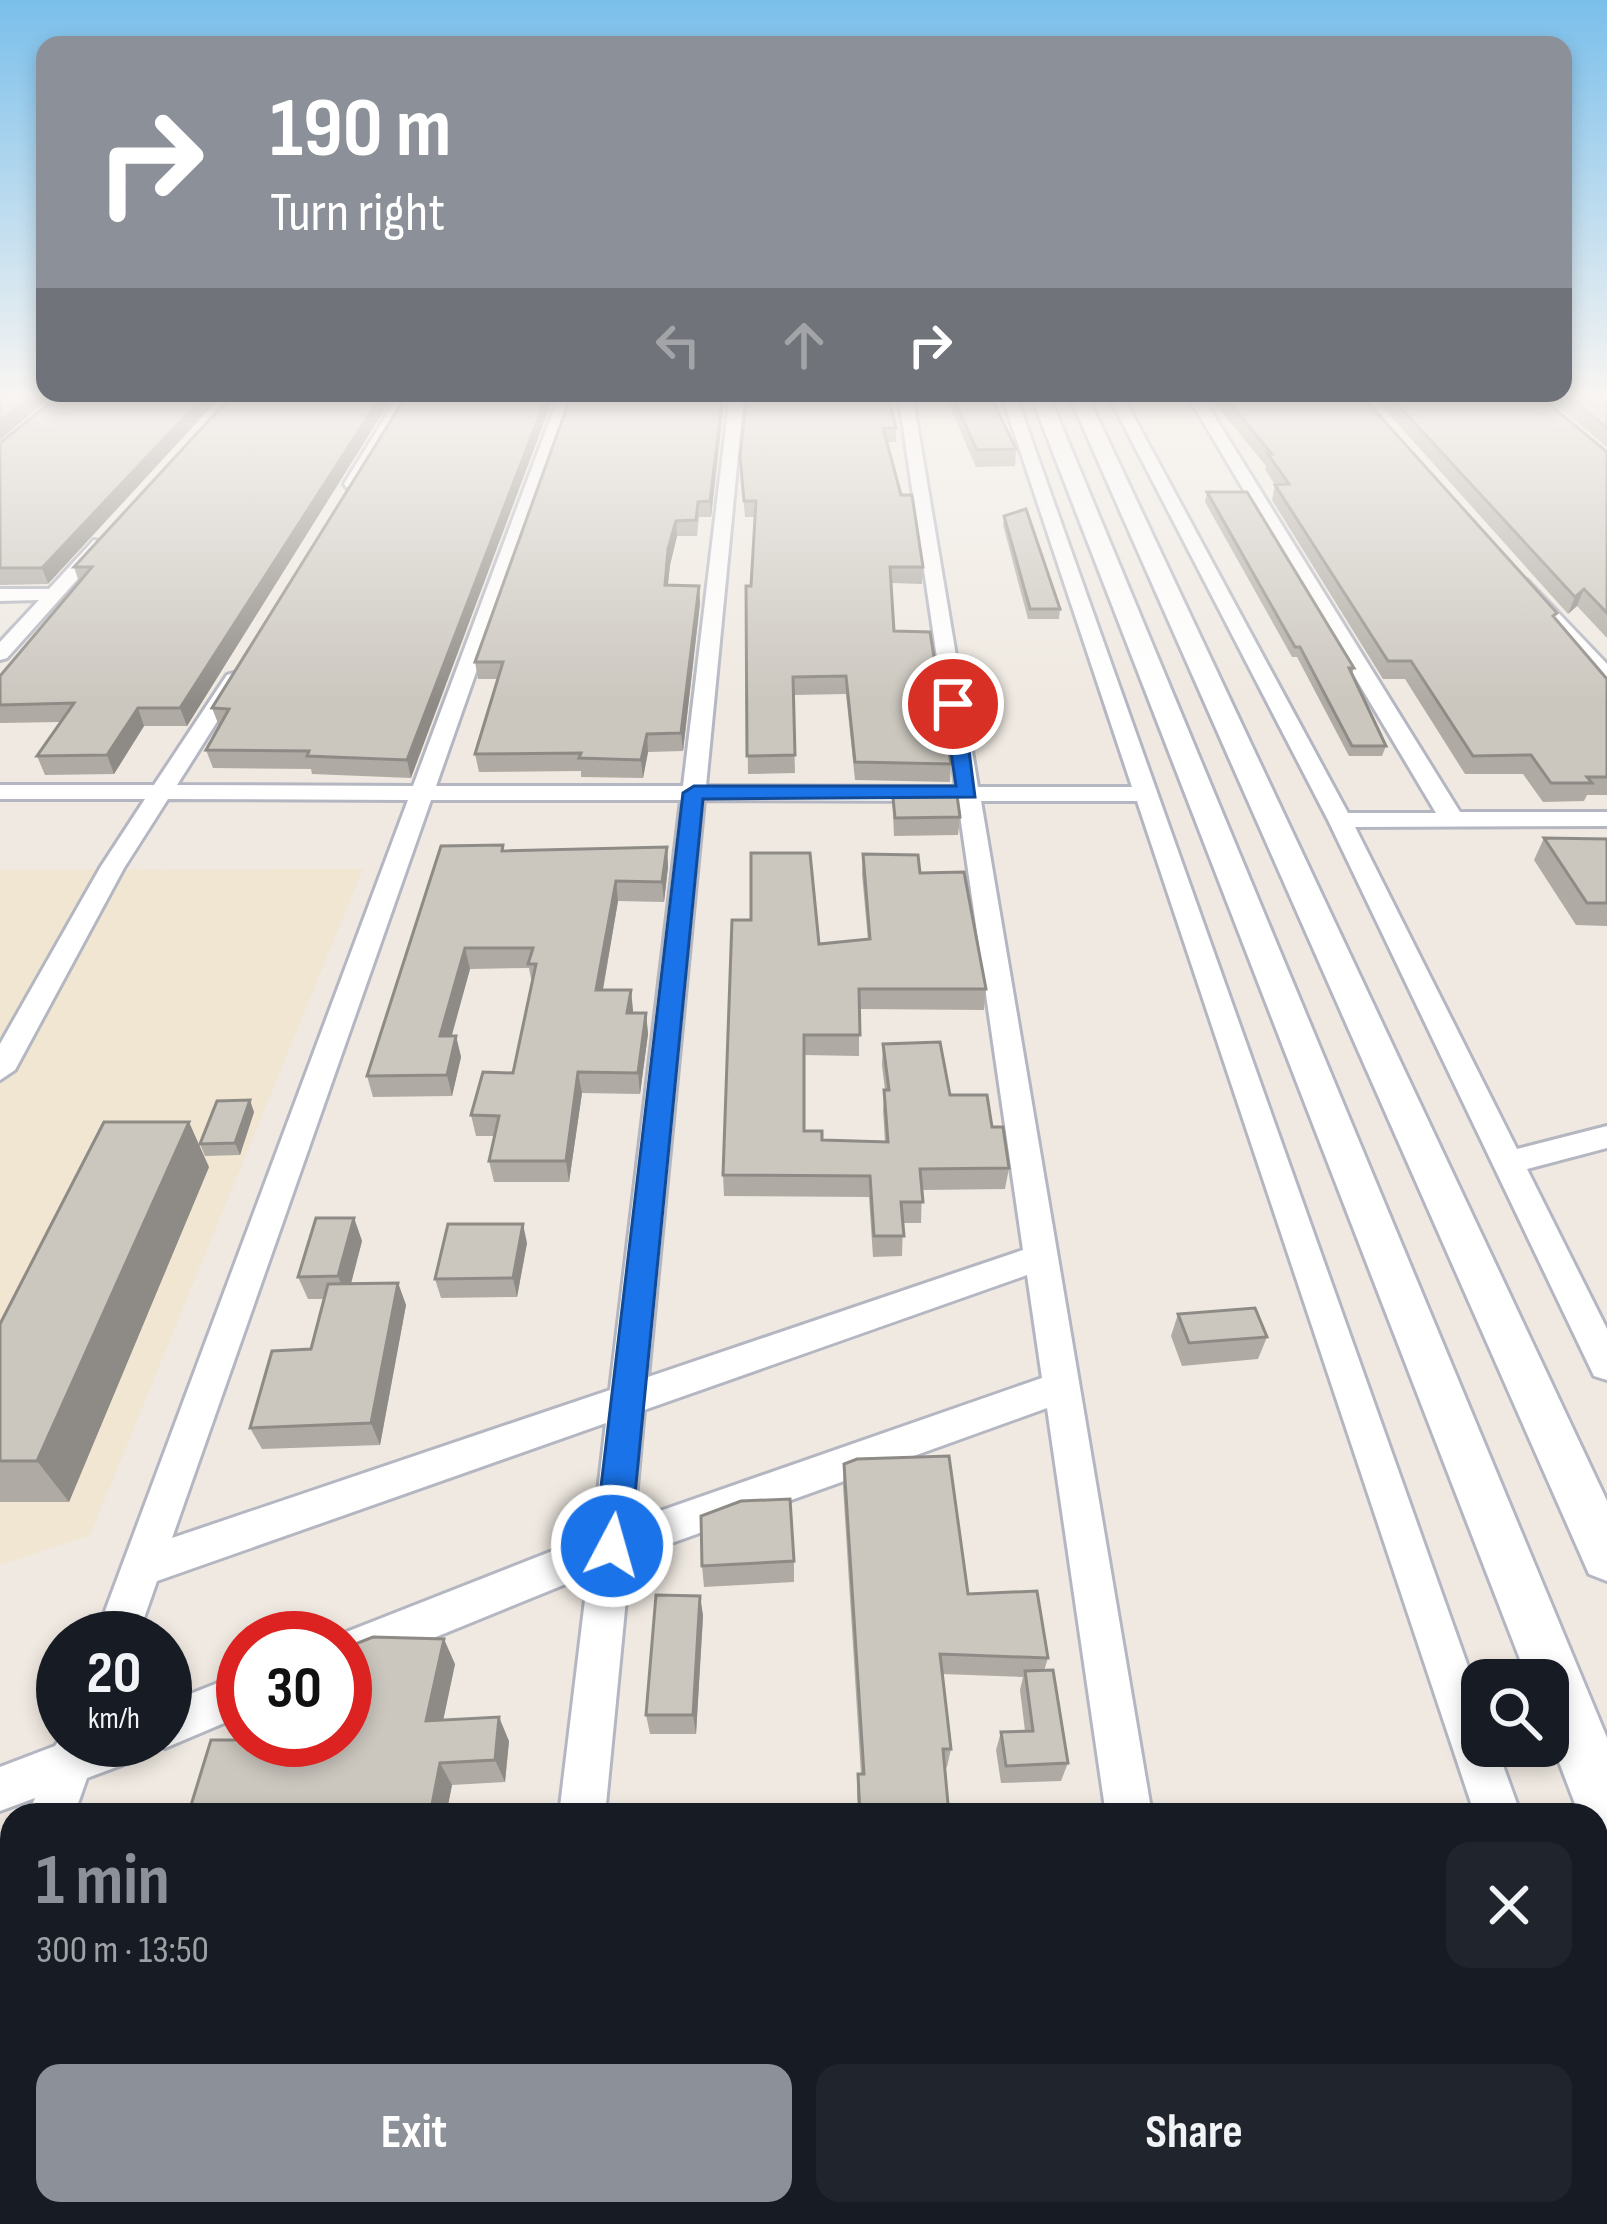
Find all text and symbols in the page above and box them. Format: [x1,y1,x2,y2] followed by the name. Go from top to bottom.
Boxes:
[270,79,452,180] text: 190 m
[72,84,228,240] icon: right
[270,181,445,246] text: Turn right
[645,312,711,378] icon: left
[771,312,837,378] icon: ahead
[897,312,963,378] icon: right
[902,653,1004,755] pin
[920,671,986,737] icon: arrive
[549,1483,675,1609] position arrow
[216,1611,372,1767] speed limit sign: 30
[87,1638,141,1710] text: 20
[1461,1659,1569,1767] map controls
[1461,1659,1569,1767] button: search
[88,1701,140,1737] text: km/h
[36,1838,170,1925] text: 1 min
[1446,1842,1572,1968] button: close
[36,1927,209,1974] text: 300 m · 13:50
[36,2064,792,2202] button: Exit
[816,2064,1572,2202] button: Share

